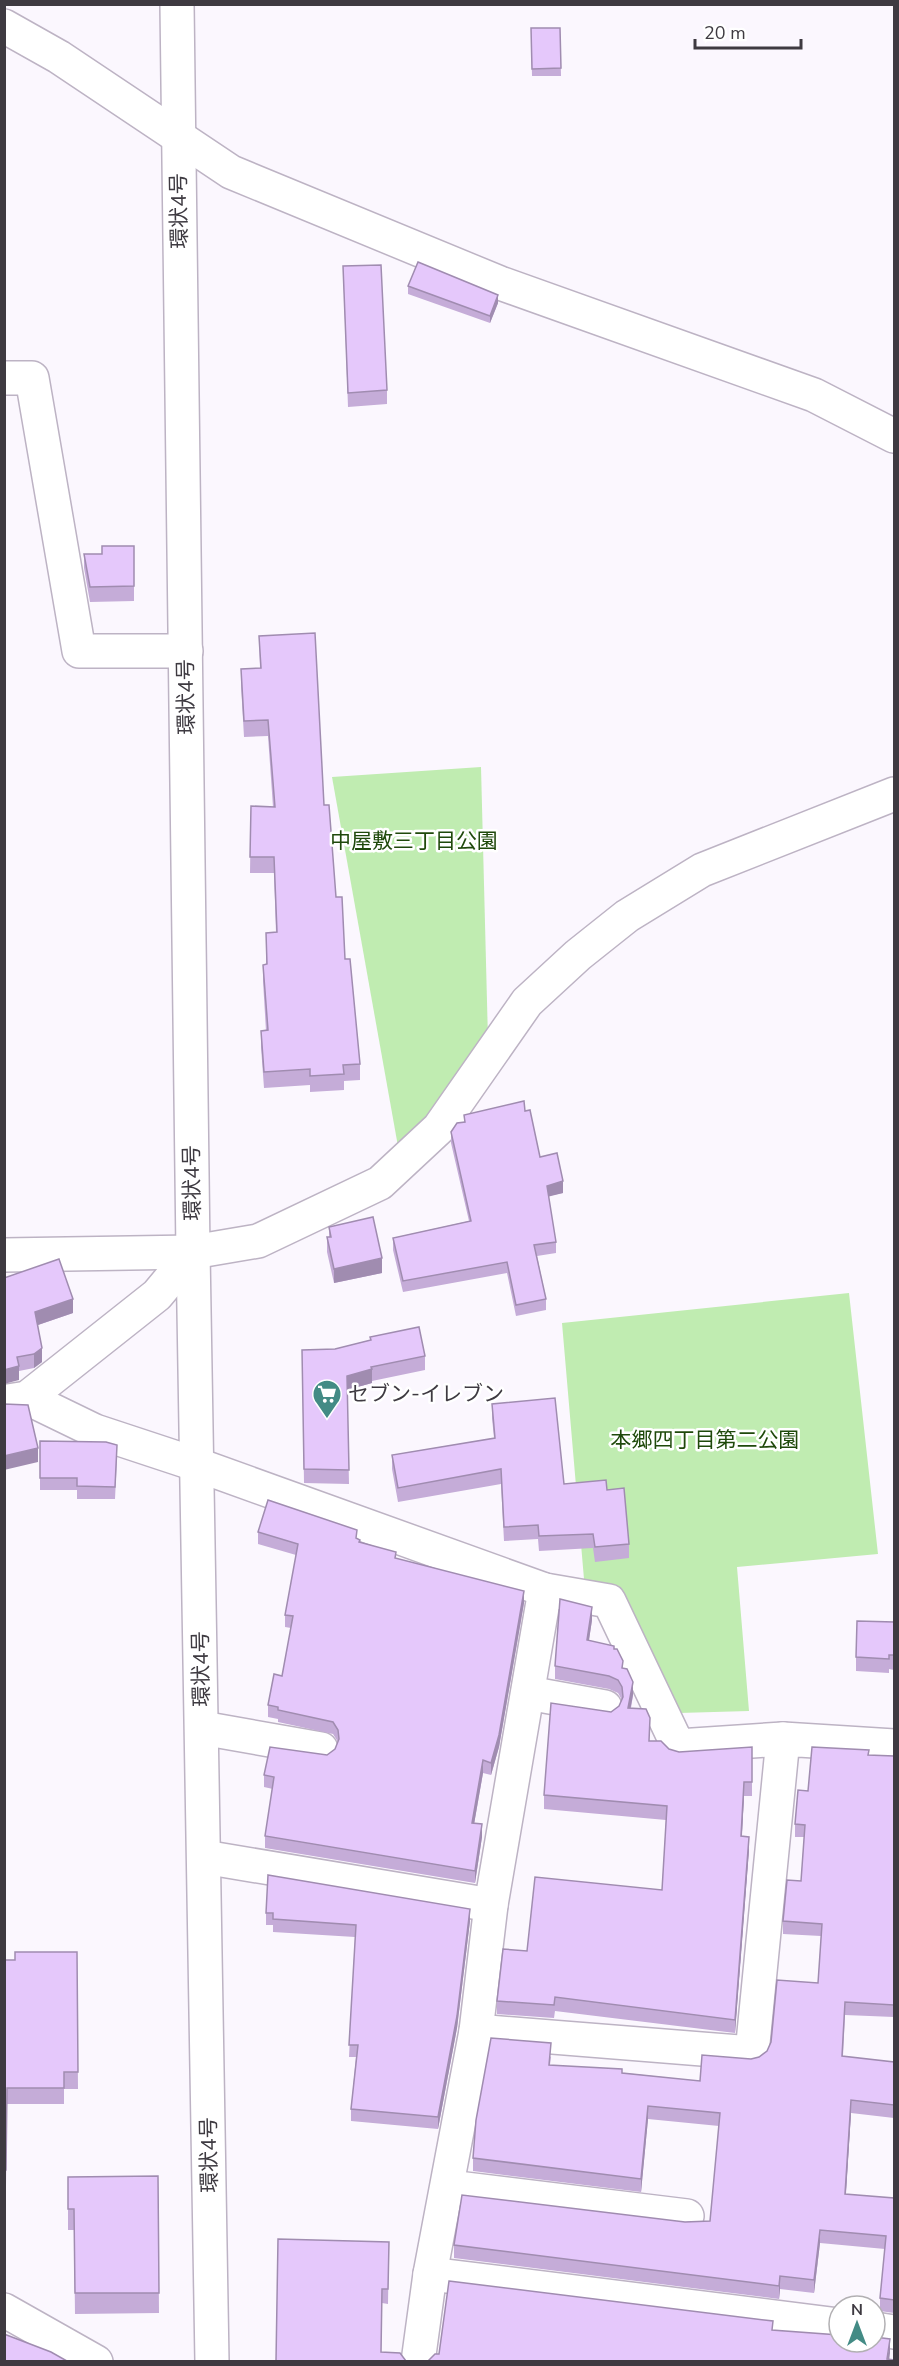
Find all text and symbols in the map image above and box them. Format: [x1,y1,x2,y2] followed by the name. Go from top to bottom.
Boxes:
[695,12,802,50] scale bar
[704,21,746,45] text: 20 m
[164,173,194,249] street label: 環状4号
[171,659,201,735] street label: 環状4号
[330,827,498,855] park label: 中屋敷三丁目公園
[177,1145,207,1221] street label: 環状4号
[311,1378,343,1420] supermarket icon: セブン-イレブン
[348,1380,504,1408] place label: セブン-イレブン
[611,1426,800,1454] park label: 本郷四丁目第二公園
[186,1631,216,1707] street label: 環状4号
[194,2117,224,2193] street label: 環状4号
[827,2294,887,2354] north arrow
[851,2299,863,2321] text: N

